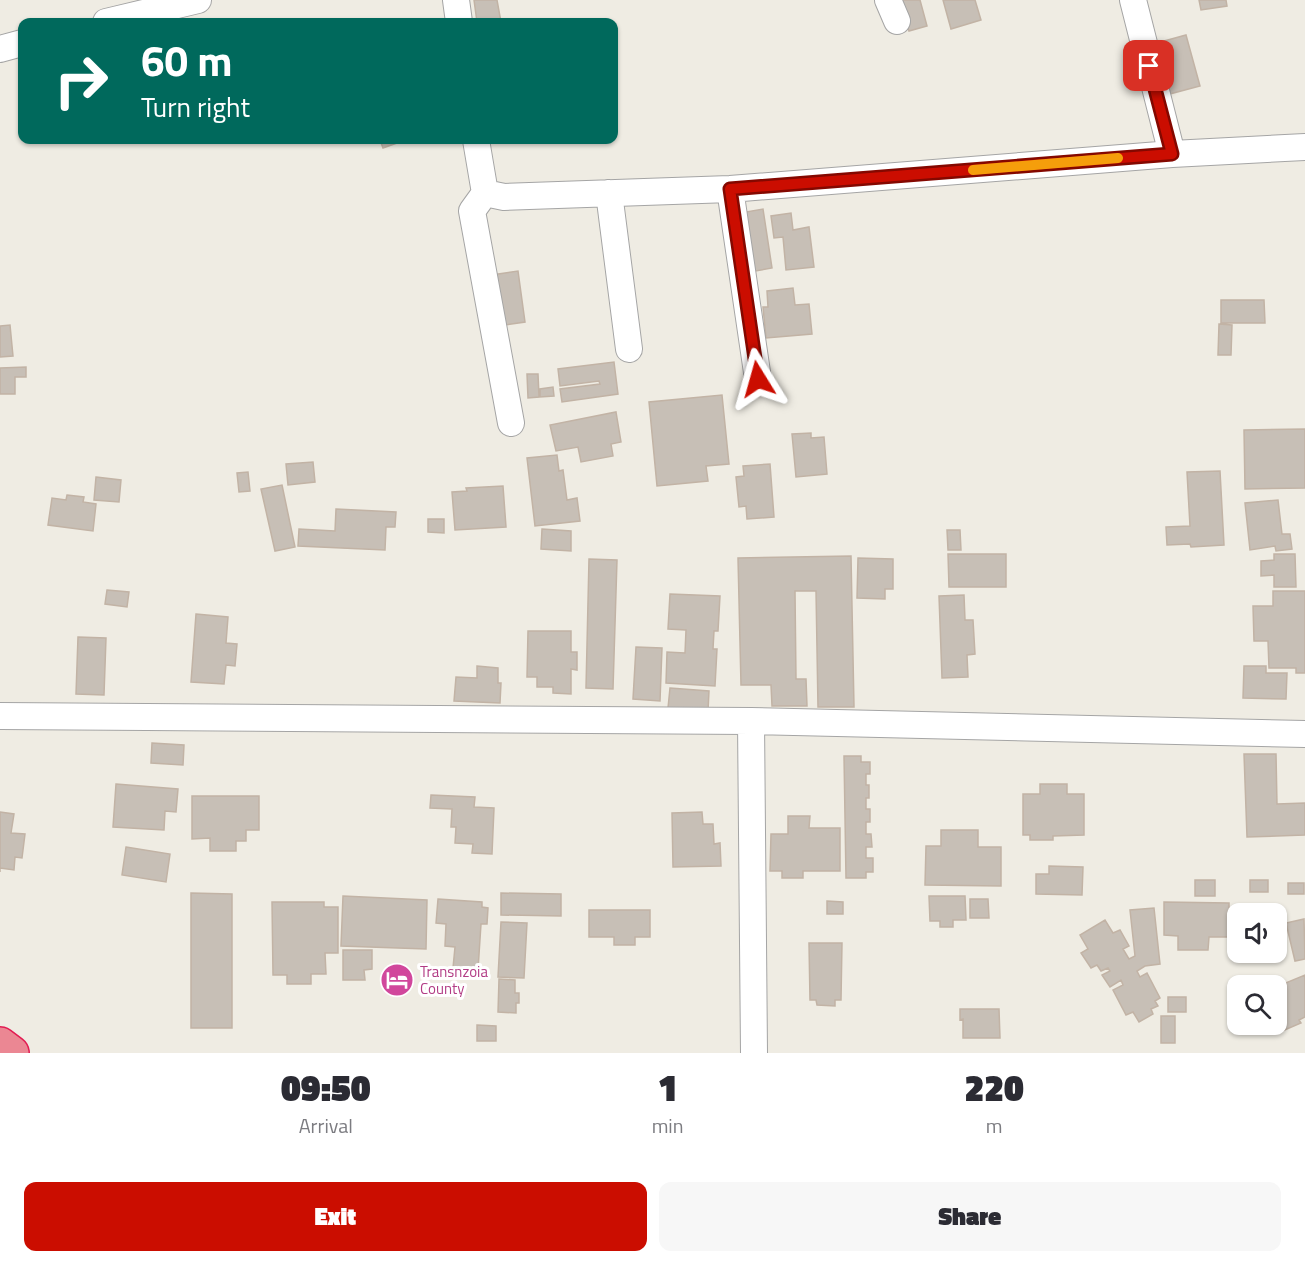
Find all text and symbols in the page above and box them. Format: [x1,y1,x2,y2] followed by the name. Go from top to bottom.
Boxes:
[141,28,233,92] text: 60 m
[1123,40,1174,91] pin
[42,42,120,120] icon: right
[1132,49,1165,82] icon: arrive
[141,86,250,127] text: Turn right
[726,347,790,411] position arrow
[1227,903,1287,1035] map controls
[1227,903,1287,963] button: sound
[420,960,488,1000] place label: Transnzoia County
[379,962,415,998] hotel icon: Transnzoia County
[1227,975,1287,1035] button: search
[281,1060,371,1115] text: 09:50
[658,1060,677,1115] text: 1
[965,1060,1024,1115] text: 220
[299,1110,353,1141] text: Arrival
[652,1110,683,1141] text: min
[986,1110,1003,1141] text: m
[24,1182,647,1251] button: Exit
[659,1182,1281,1251] button: Share

